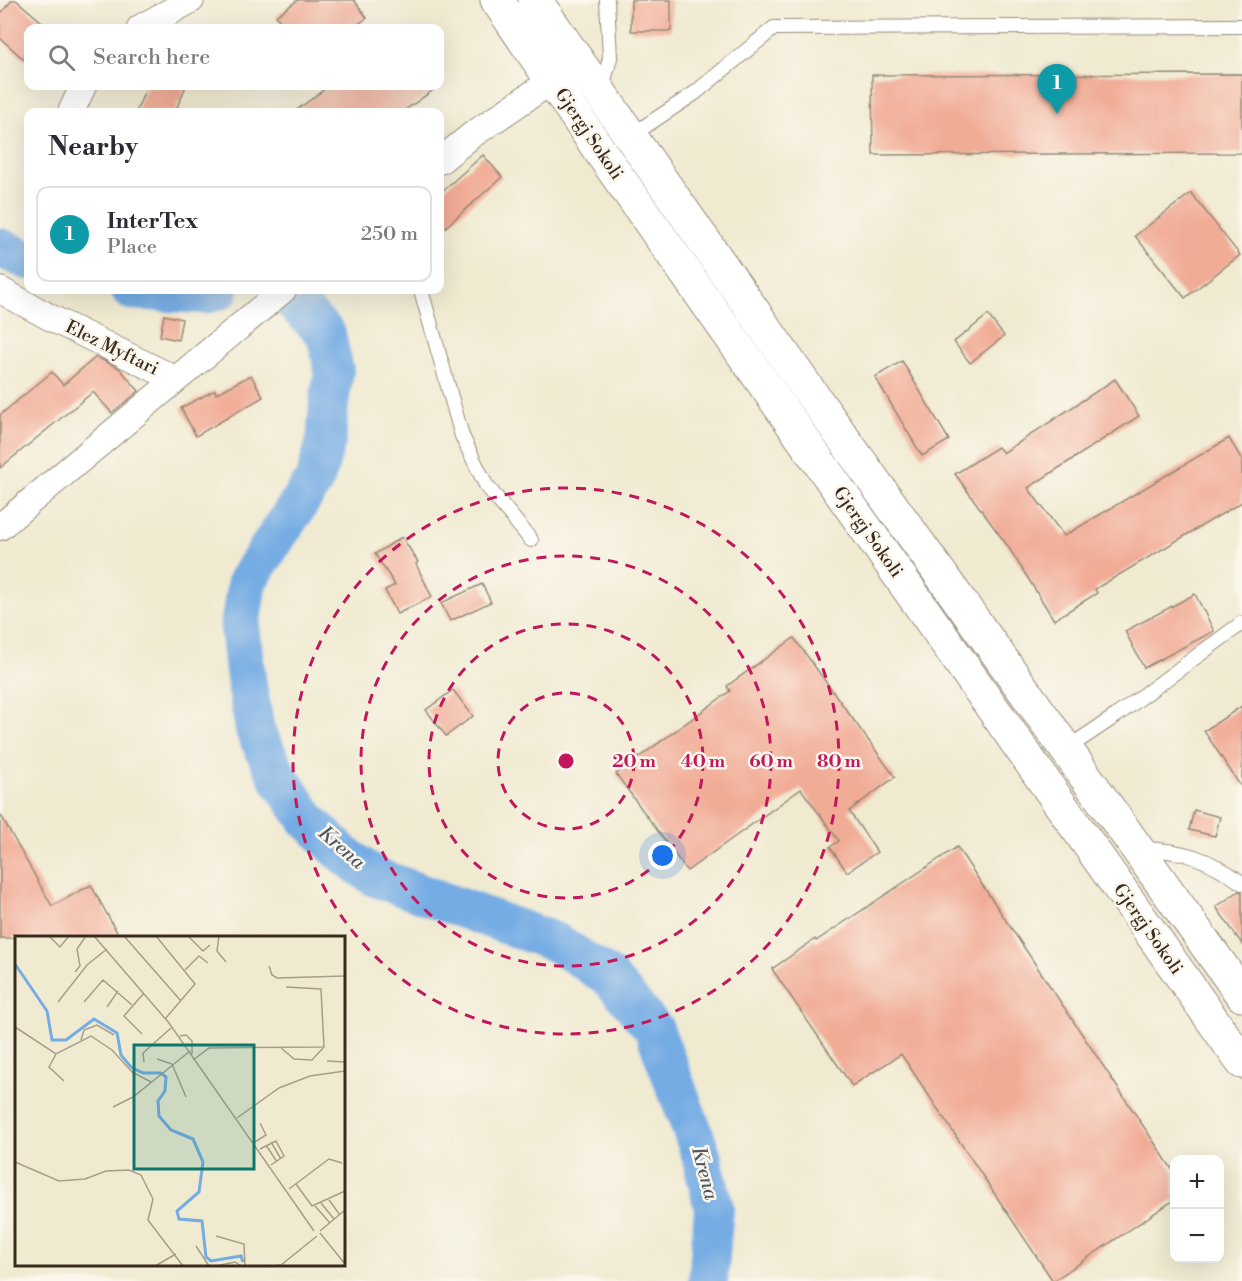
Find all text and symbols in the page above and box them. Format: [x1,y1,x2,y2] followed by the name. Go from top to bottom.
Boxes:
[24,24,444,90] search box
[45,41,78,74] icon: search
[93,44,210,71] text: Search here
[1038,64,1076,114] pin: 1
[550,84,628,184] street label: Gjergj Sokoli
[48,131,138,163] text: Nearby
[107,208,198,235] text: InterTex
[65,222,74,247] text: 1
[361,222,418,247] text: 250 m
[107,235,157,260] text: Place
[62,316,162,380] street label: Elez Myftari
[828,482,908,582] street label: Gjergj Sokoli
[612,750,656,773] text: 20 m
[681,750,726,773] text: 40 m
[749,750,793,773] text: 60 m
[817,750,862,773] text: 80 m
[556,751,576,771] centre of rings
[312,821,370,876] water label: Krena
[648,841,677,870] your location
[1108,879,1188,979] street label: Gjergj Sokoli
[15,936,345,1266] inset map
[685,1144,723,1203] water label: Krena
[1170,1155,1224,1263] map controls
[1170,1155,1224,1209] button: +
[1170,1209,1224,1263] button: −

